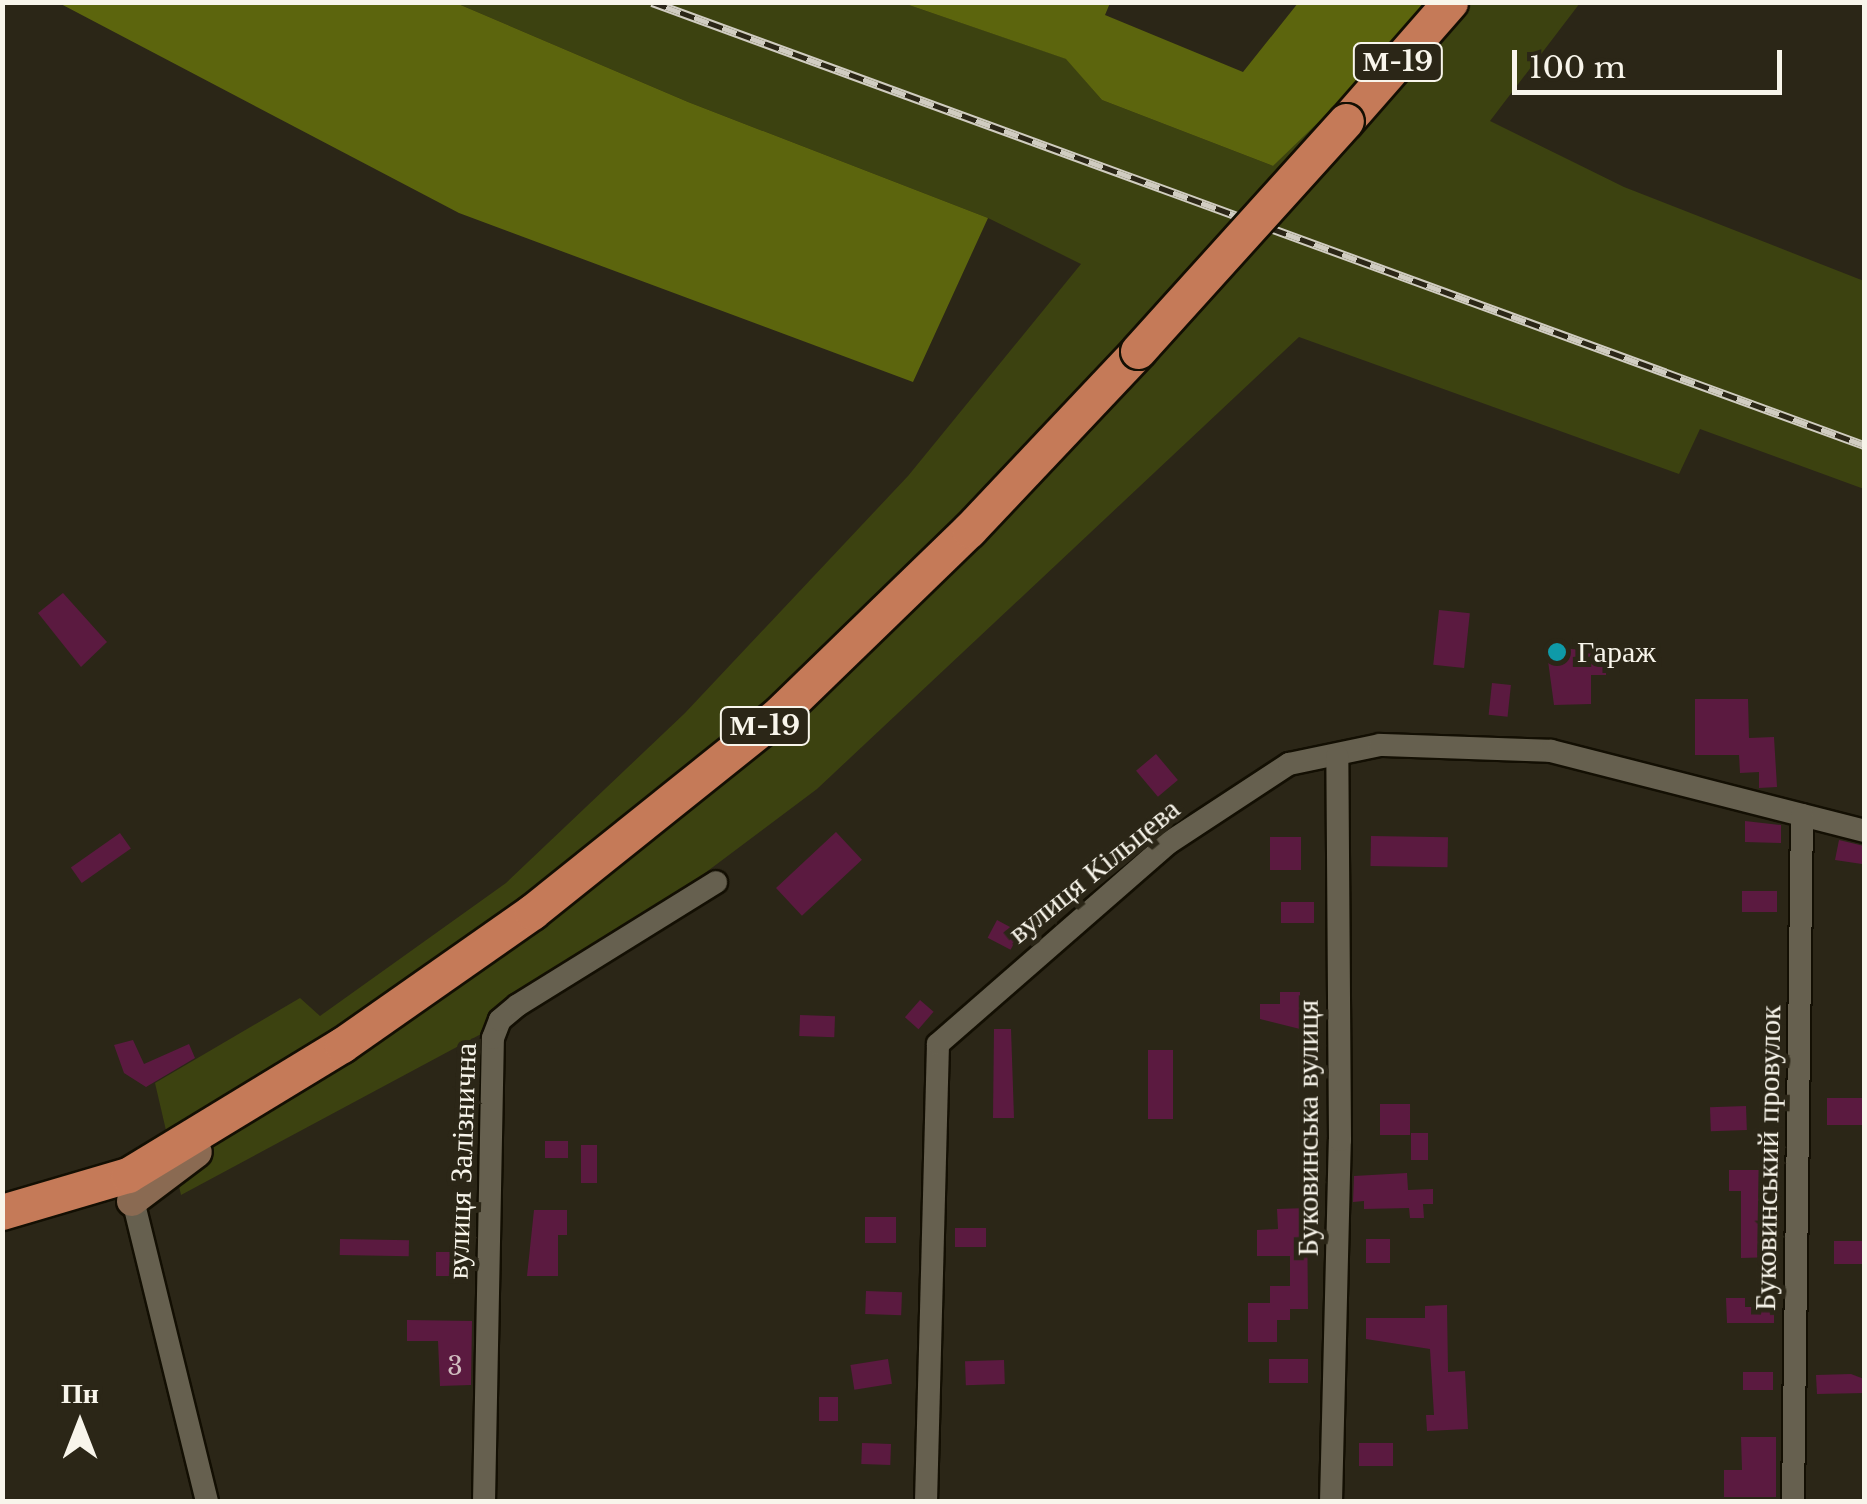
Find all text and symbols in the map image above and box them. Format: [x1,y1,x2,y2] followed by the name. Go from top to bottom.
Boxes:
[1517,30,1787,92] scale bar
[1350,39,1446,85] road number: М-19
[1529,49,1626,86] text: 100 m
[1577,634,1656,670] place label: Гараж
[1546,641,1568,663] marker: Гараж
[718,703,812,749] road number: М-19
[1001,791,1187,951] street label: вулиця Кільцева
[1290,1000,1326,1256] street label: Буковинська вулиця
[1747,1005,1789,1311] street label: Буковинський провулок
[440,1042,484,1280] street label: вулиця Залізнична
[447,1352,463,1382] house number: 3
[30,1374,130,1474] north arrow
[61,1376,99,1411] text: Пн

